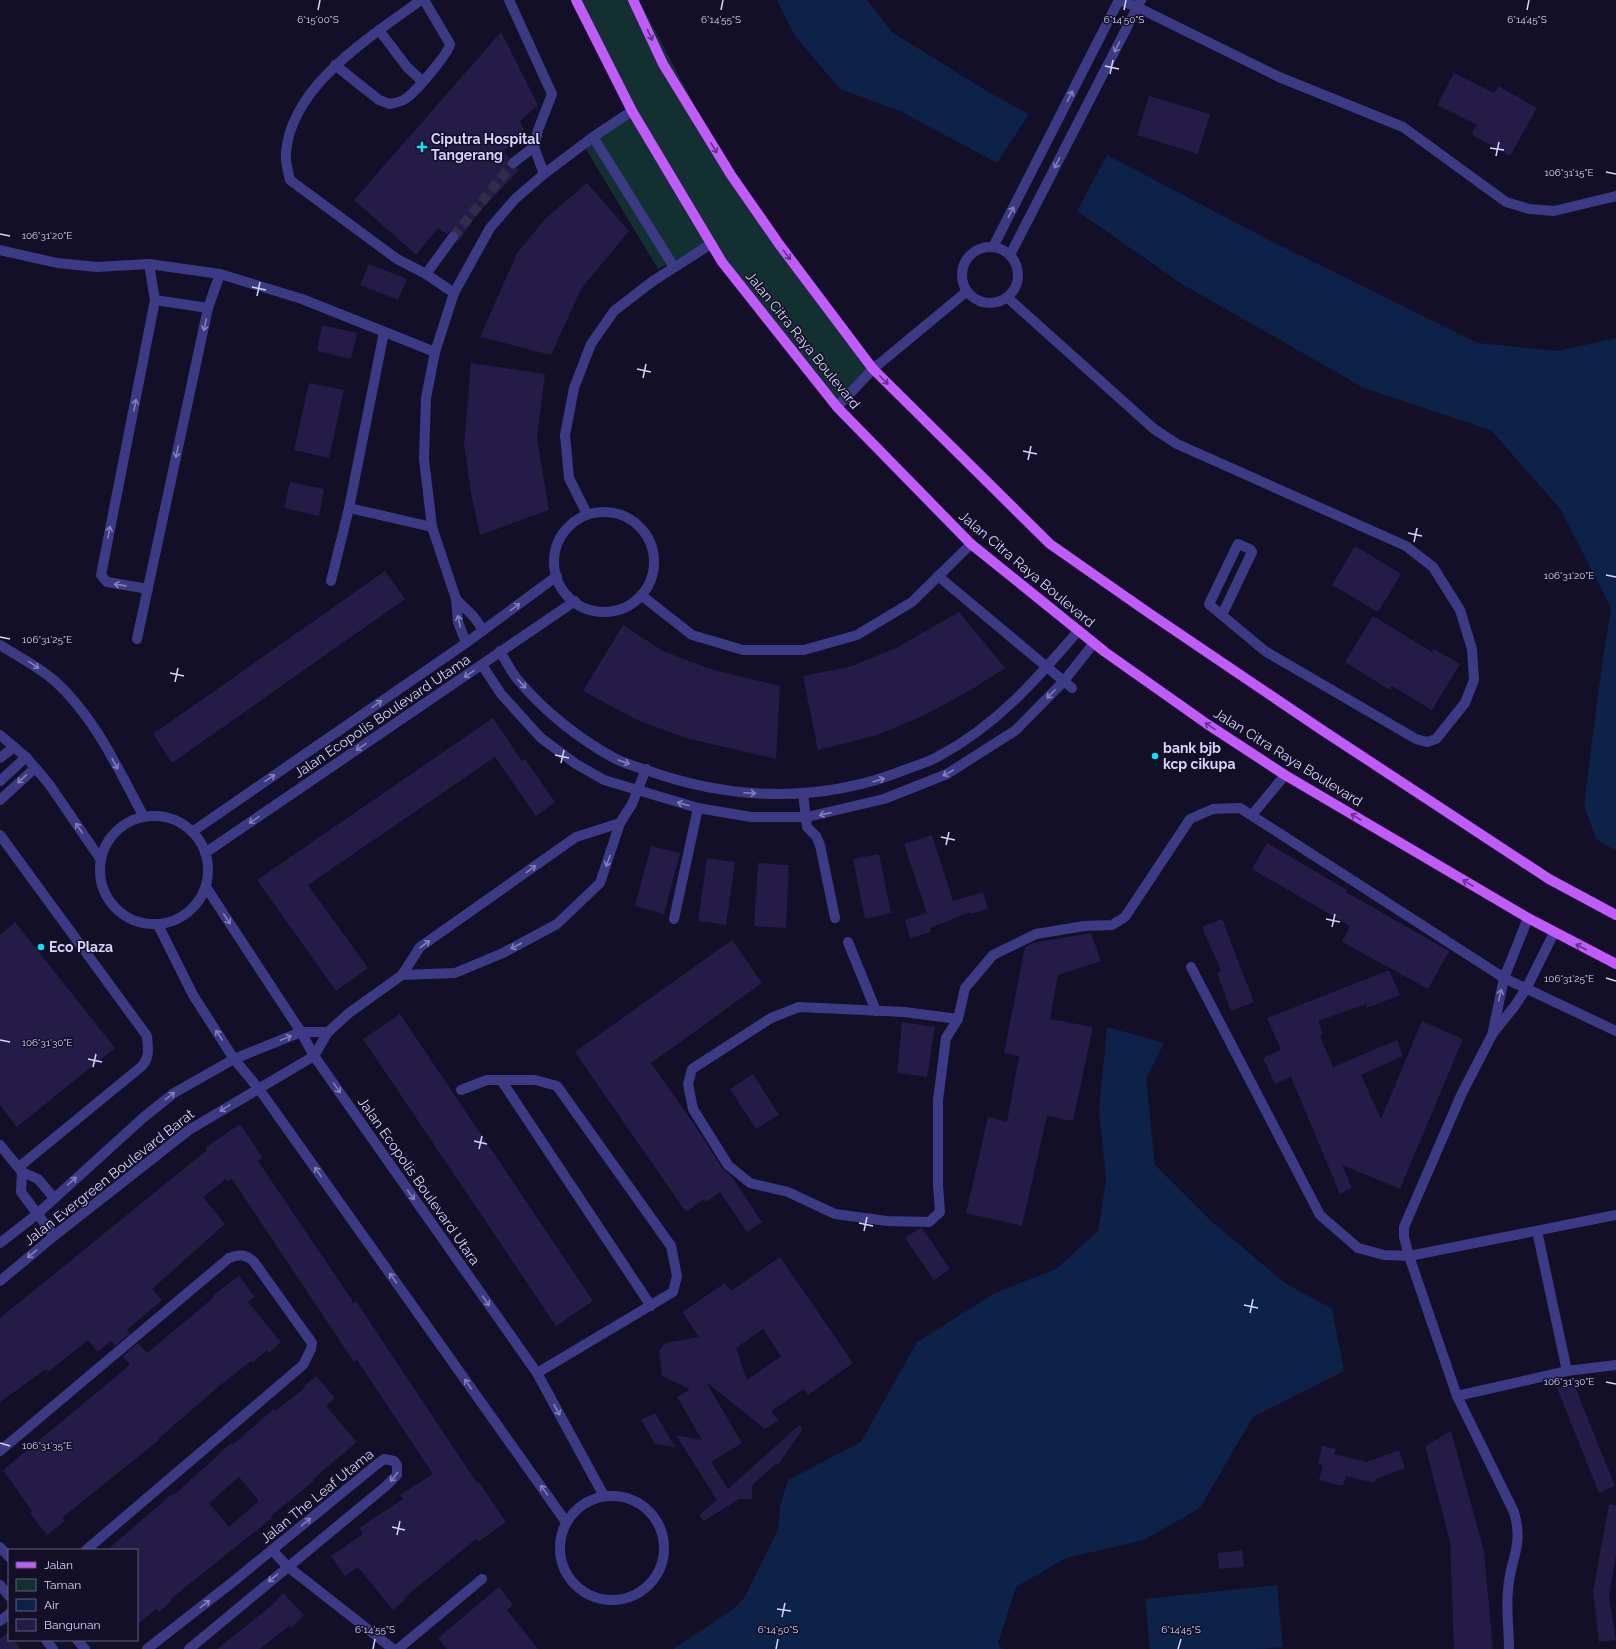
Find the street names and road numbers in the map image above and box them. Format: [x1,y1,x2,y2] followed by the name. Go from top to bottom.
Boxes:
[743,268,863,412] street label: Jalan Citra Raya Boulevard
[956,508,1098,630] street label: Jalan Citra Raya Boulevard
[291,651,473,781] street label: Jalan Ecopolis Boulevard Utama
[1211,705,1365,809] street label: Jalan Citra Raya Boulevard
[355,1094,483,1268] street label: Jalan Ecopolis Boulevard Utara
[21,1106,197,1248] street label: Jalan Evergreen Boulevard Barat
[257,1446,377,1546] street label: Jalan The Leaf Utama

